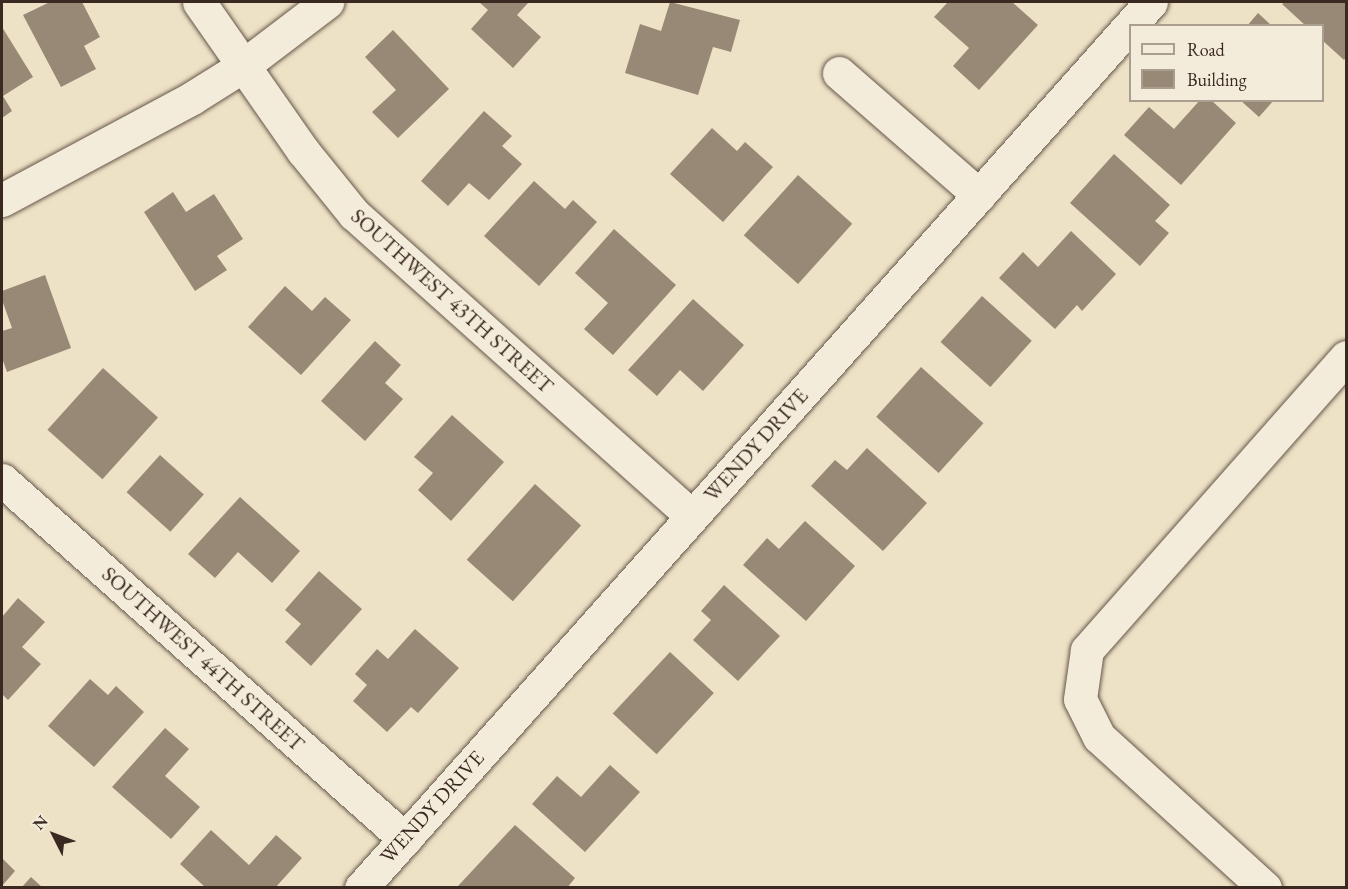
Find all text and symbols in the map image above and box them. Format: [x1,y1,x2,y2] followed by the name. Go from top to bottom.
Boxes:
[1129,24,1324,102] legend
[1187,38,1225,61] text: Road
[1187,68,1247,91] text: Building
[346,203,558,399] street label: SOUTHWEST 43TH STREET
[699,383,813,507] street label: WENDY DRIVE
[97,561,309,757] street label: SOUTHWEST 44TH STREET
[375,745,489,869] street label: WENDY DRIVE
[24,805,84,865] north arrow
[28,811,52,834] text: N

